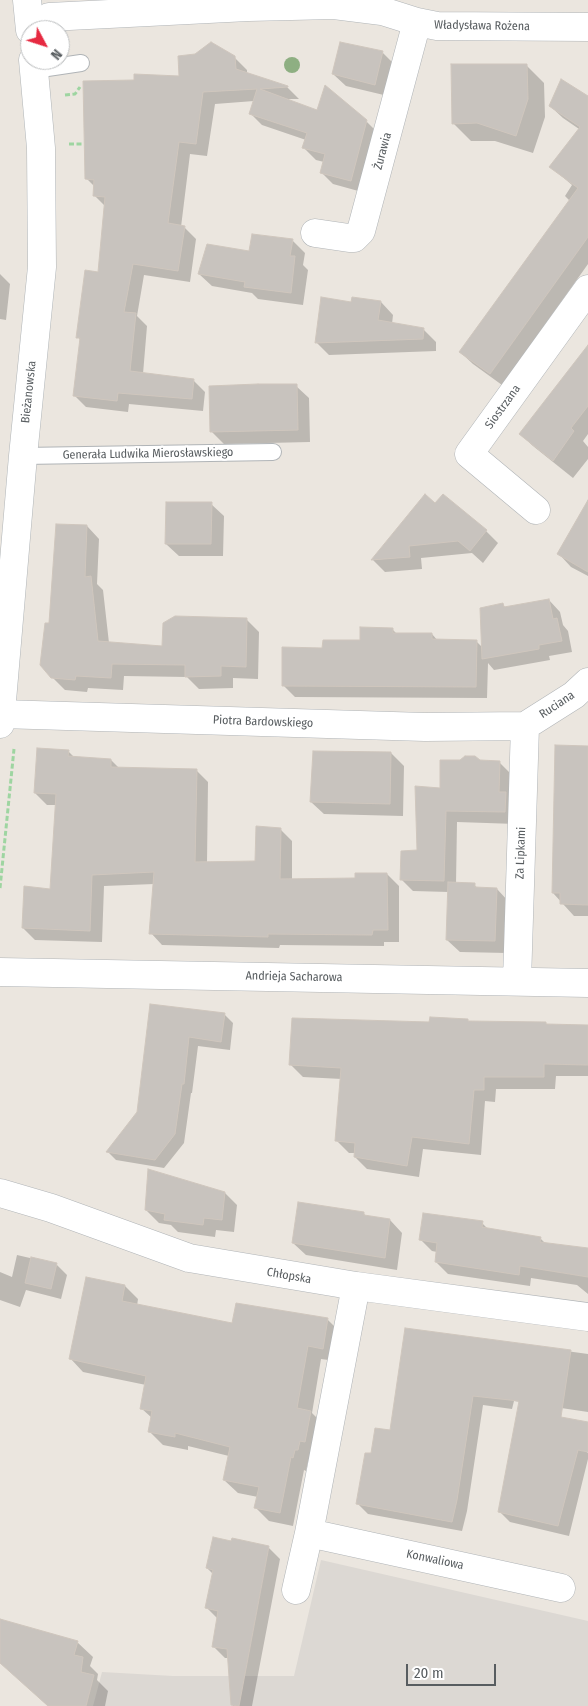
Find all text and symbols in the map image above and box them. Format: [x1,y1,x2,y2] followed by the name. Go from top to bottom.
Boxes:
[434,18,530,34] street label: Władysława Rożena
[20,20,70,70] north arrow
[47,46,65,63] text: N
[371,131,395,171] street label: Żurawia
[19,360,39,424] street label: Bieżanowska
[482,382,524,432] street label: Siostrzana
[63,445,233,463] street label: Generała Ludwika Mierosławskiego
[537,688,577,722] street label: Ruciana
[213,713,313,731] street label: Piotra Bardowskiego
[513,827,529,879] street label: Za Lipkami
[245,969,343,985] street label: Andrieja Sacharowa
[266,1265,312,1287] street label: Chłopska
[405,1547,465,1573] street label: Konwaliowa
[408,1654,498,1686] scale bar
[414,1664,444,1682] text: 20 m

